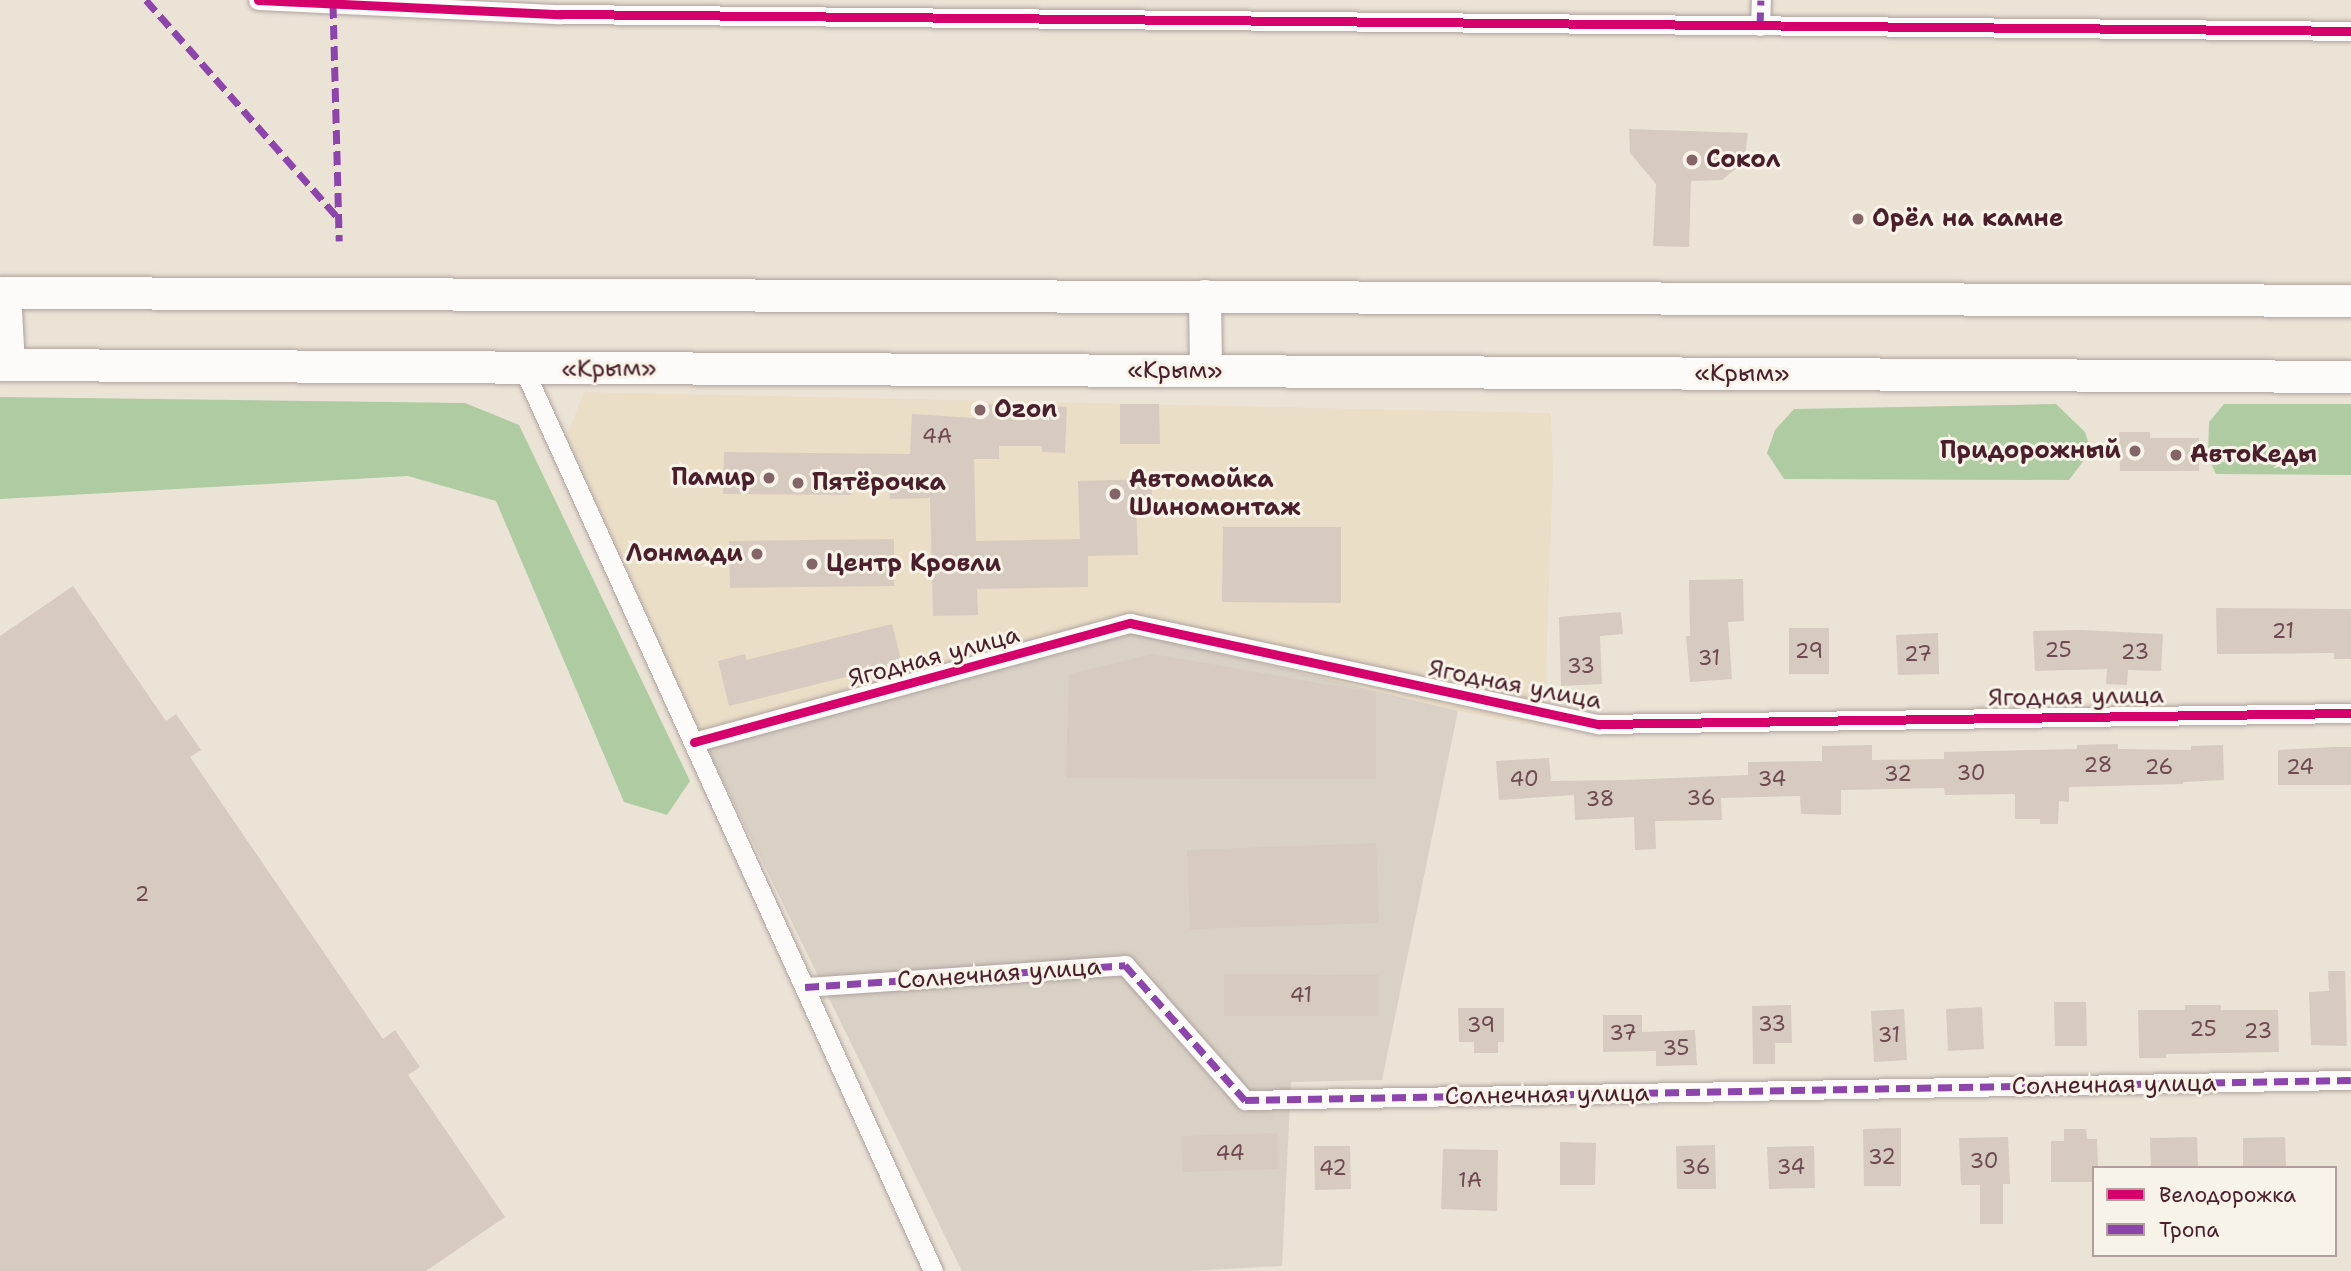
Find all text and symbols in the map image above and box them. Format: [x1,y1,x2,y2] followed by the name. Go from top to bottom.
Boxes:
[1706,146,1780,174] place label: Сокол
[1684,152,1700,168] marker: Сокол
[1872,205,2063,233] place label: Орёл на камне
[1850,211,1866,227] marker: Орёл на камне
[561,354,657,384] street label: «Крым»
[1128,357,1222,385] street label: «Крым»
[1695,360,1789,388] street label: «Крым»
[994,396,1057,424] place label: Ozon
[972,402,988,418] marker: Ozon
[922,423,952,449] house number: 4А
[1940,437,2121,465] place label: Придорожный
[2190,441,2317,469] place label: АвтоКеды
[2127,443,2143,459] marker: Придорожный
[2168,447,2184,463] marker: АвтоКеды
[671,464,755,492] place label: Памир
[1129,466,1301,522] place label: Автомойка Шиномонтаж
[812,469,946,497] place label: Пятёрочка
[761,470,777,486] marker: Памир
[790,475,806,491] marker: Пятёрочка
[1107,486,1123,502] marker: Автомойка Шиномонтаж
[626,540,743,568] place label: Лонмади
[749,546,765,562] marker: Лонмади
[826,550,1001,578] place label: Центр Кровли
[804,556,820,572] marker: Центр Кровли
[2272,618,2294,644] house number: 21
[845,620,1023,694] street label: Ягодная улица
[2044,637,2072,663] house number: 25
[1795,638,1823,664] house number: 29
[2121,639,2149,665] house number: 23
[1904,641,1932,667] house number: 27
[1698,645,1720,671] house number: 31
[1567,653,1595,679] house number: 33
[1426,654,1604,716] street label: Ягодная улица
[1988,681,2164,713] street label: Ягодная улица
[2084,752,2112,778] house number: 28
[2145,754,2173,780] house number: 26
[2286,754,2314,780] house number: 24
[1956,760,1986,786] house number: 30
[1884,761,1912,787] house number: 32
[1509,766,1539,792] house number: 40
[1758,766,1786,792] house number: 34
[1687,785,1715,811] house number: 36
[1586,786,1614,812] house number: 38
[135,881,149,907] house number: 2
[896,952,1102,996] street label: Солнечная улица
[1290,982,1312,1008] house number: 41
[1758,1011,1786,1037] house number: 33
[1467,1012,1495,1038] house number: 39
[2189,1016,2217,1042] house number: 25
[2244,1018,2272,1044] house number: 23
[1609,1020,1637,1046] house number: 37
[1878,1022,1900,1048] house number: 31
[1663,1035,1689,1061] house number: 35
[2011,1069,2217,1101] street label: Солнечная улица
[1444,1079,1650,1111] street label: Солнечная улица
[1216,1140,1244,1166] house number: 44
[1868,1144,1896,1170] house number: 32
[1969,1148,1999,1174] house number: 30
[1682,1154,1710,1180] house number: 36
[1777,1154,1805,1180] house number: 34
[1319,1155,1347,1181] house number: 42
[2092,1166,2337,1257] legend
[1458,1167,1482,1193] house number: 1А
[2159,1181,2296,1209] text: Велодорожка
[2159,1216,2219,1244] text: Тропа

